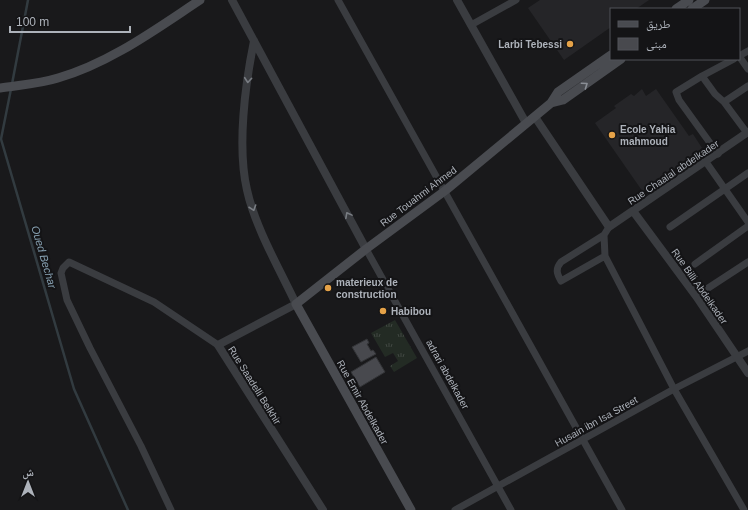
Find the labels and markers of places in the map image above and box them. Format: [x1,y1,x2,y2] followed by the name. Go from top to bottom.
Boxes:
[498,39,562,50] place label: Larbi Tebessi
[565,39,575,49] marker: Larbi Tebessi
[620,124,676,147] place label: Ecole Yahia mahmoud
[607,130,617,140] marker: Ecole Yahia mahmoud
[336,277,398,300] place label: materieux de construction
[323,283,333,293] marker: materieux de construction
[378,306,388,316] marker: Habibou
[391,306,431,317] place label: Habibou

